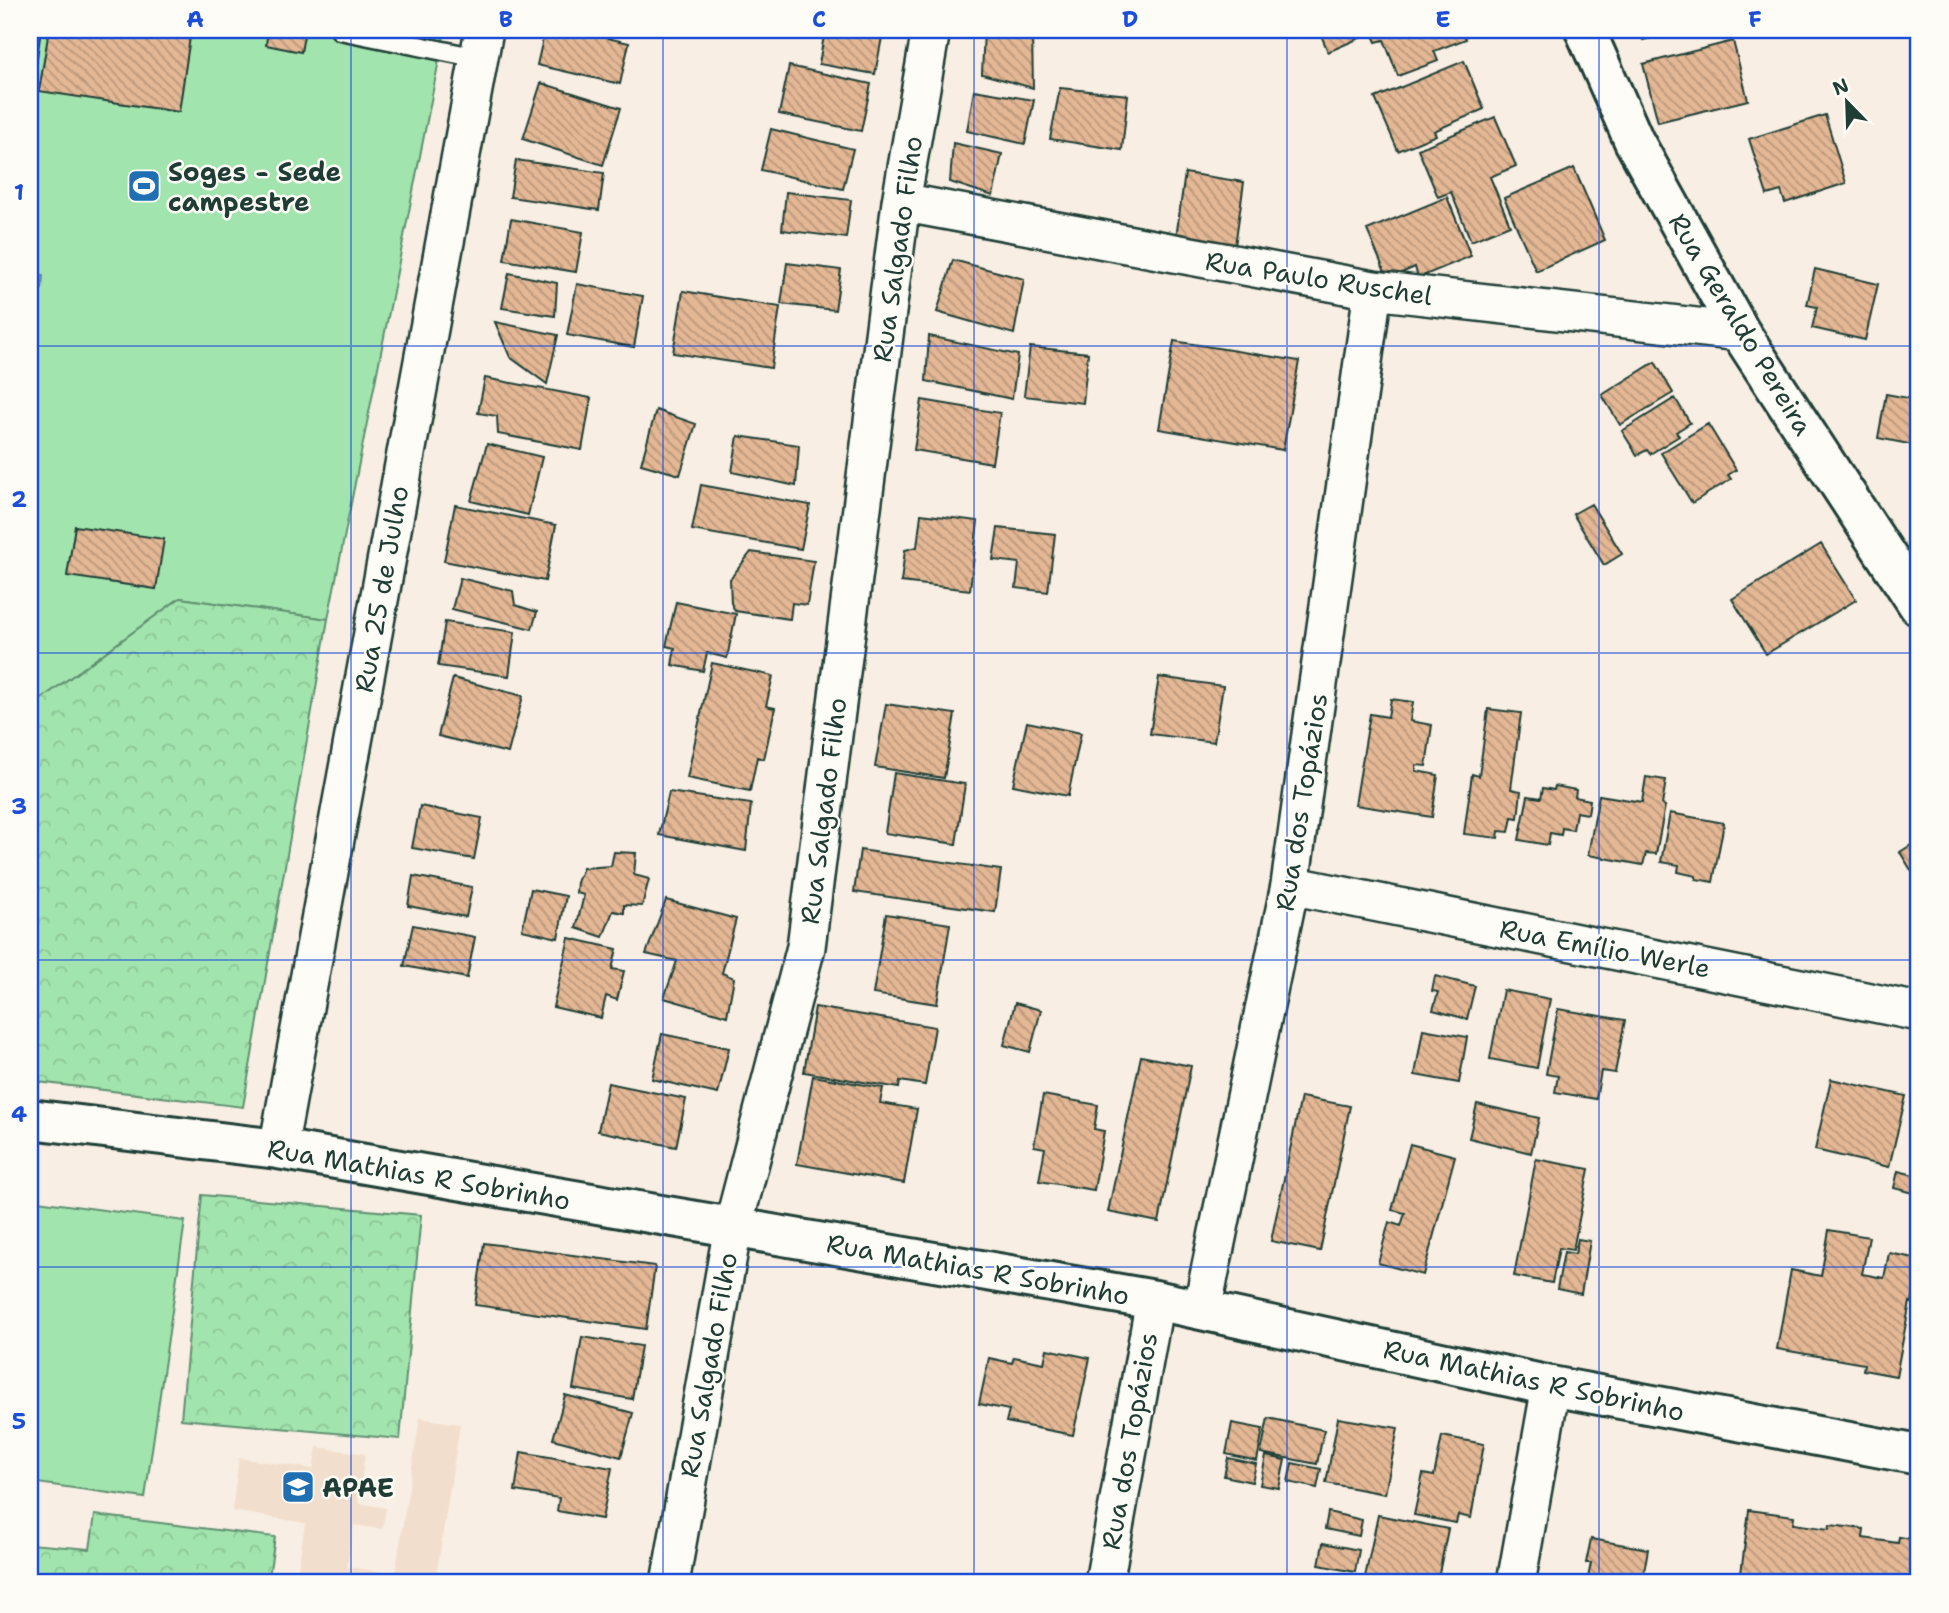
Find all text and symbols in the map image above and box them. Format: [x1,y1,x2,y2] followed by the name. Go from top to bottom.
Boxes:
[186,4,204,34] text: A
[499,4,513,34] text: B
[812,4,826,34] text: C
[1122,4,1138,34] text: D
[1435,4,1451,34] text: E
[1748,4,1762,34] text: F
[1812,66,1882,136] north arrow
[1829,72,1852,101] text: N
[864,134,930,364] street label: Rua Salgado Filho
[168,154,341,219] place label: Soges - Sede campestre
[125,167,163,205] sports icon: Soges - Sede campestre
[14,177,24,207] text: 1
[1661,207,1821,441] street label: Rua Geraldo Pereira
[1203,243,1435,313] street label: Rua Paulo Ruschel
[346,483,416,695] street label: Rua 25 de Julho
[11,484,27,514] text: 2
[1266,691,1336,913] street label: Rua dos Topázios
[792,696,854,926] street label: Rua Salgado Filho
[11,791,27,821] text: 3
[1497,910,1713,986] street label: Rua Emílio Werle
[11,1099,27,1129] text: 4
[265,1130,573,1218] street label: Rua Mathias R Sobrinho
[824,1225,1132,1313] street label: Rua Mathias R Sobrinho
[671,1250,745,1480] street label: Rua Salgado Filho
[1093,1330,1165,1552] street label: Rua dos Topázios
[1380,1331,1688,1429] street label: Rua Mathias R Sobrinho
[12,1406,26,1436] text: 5
[279,1468,317,1506] school or university icon: APAE
[322,1470,394,1505] place label: APAE

